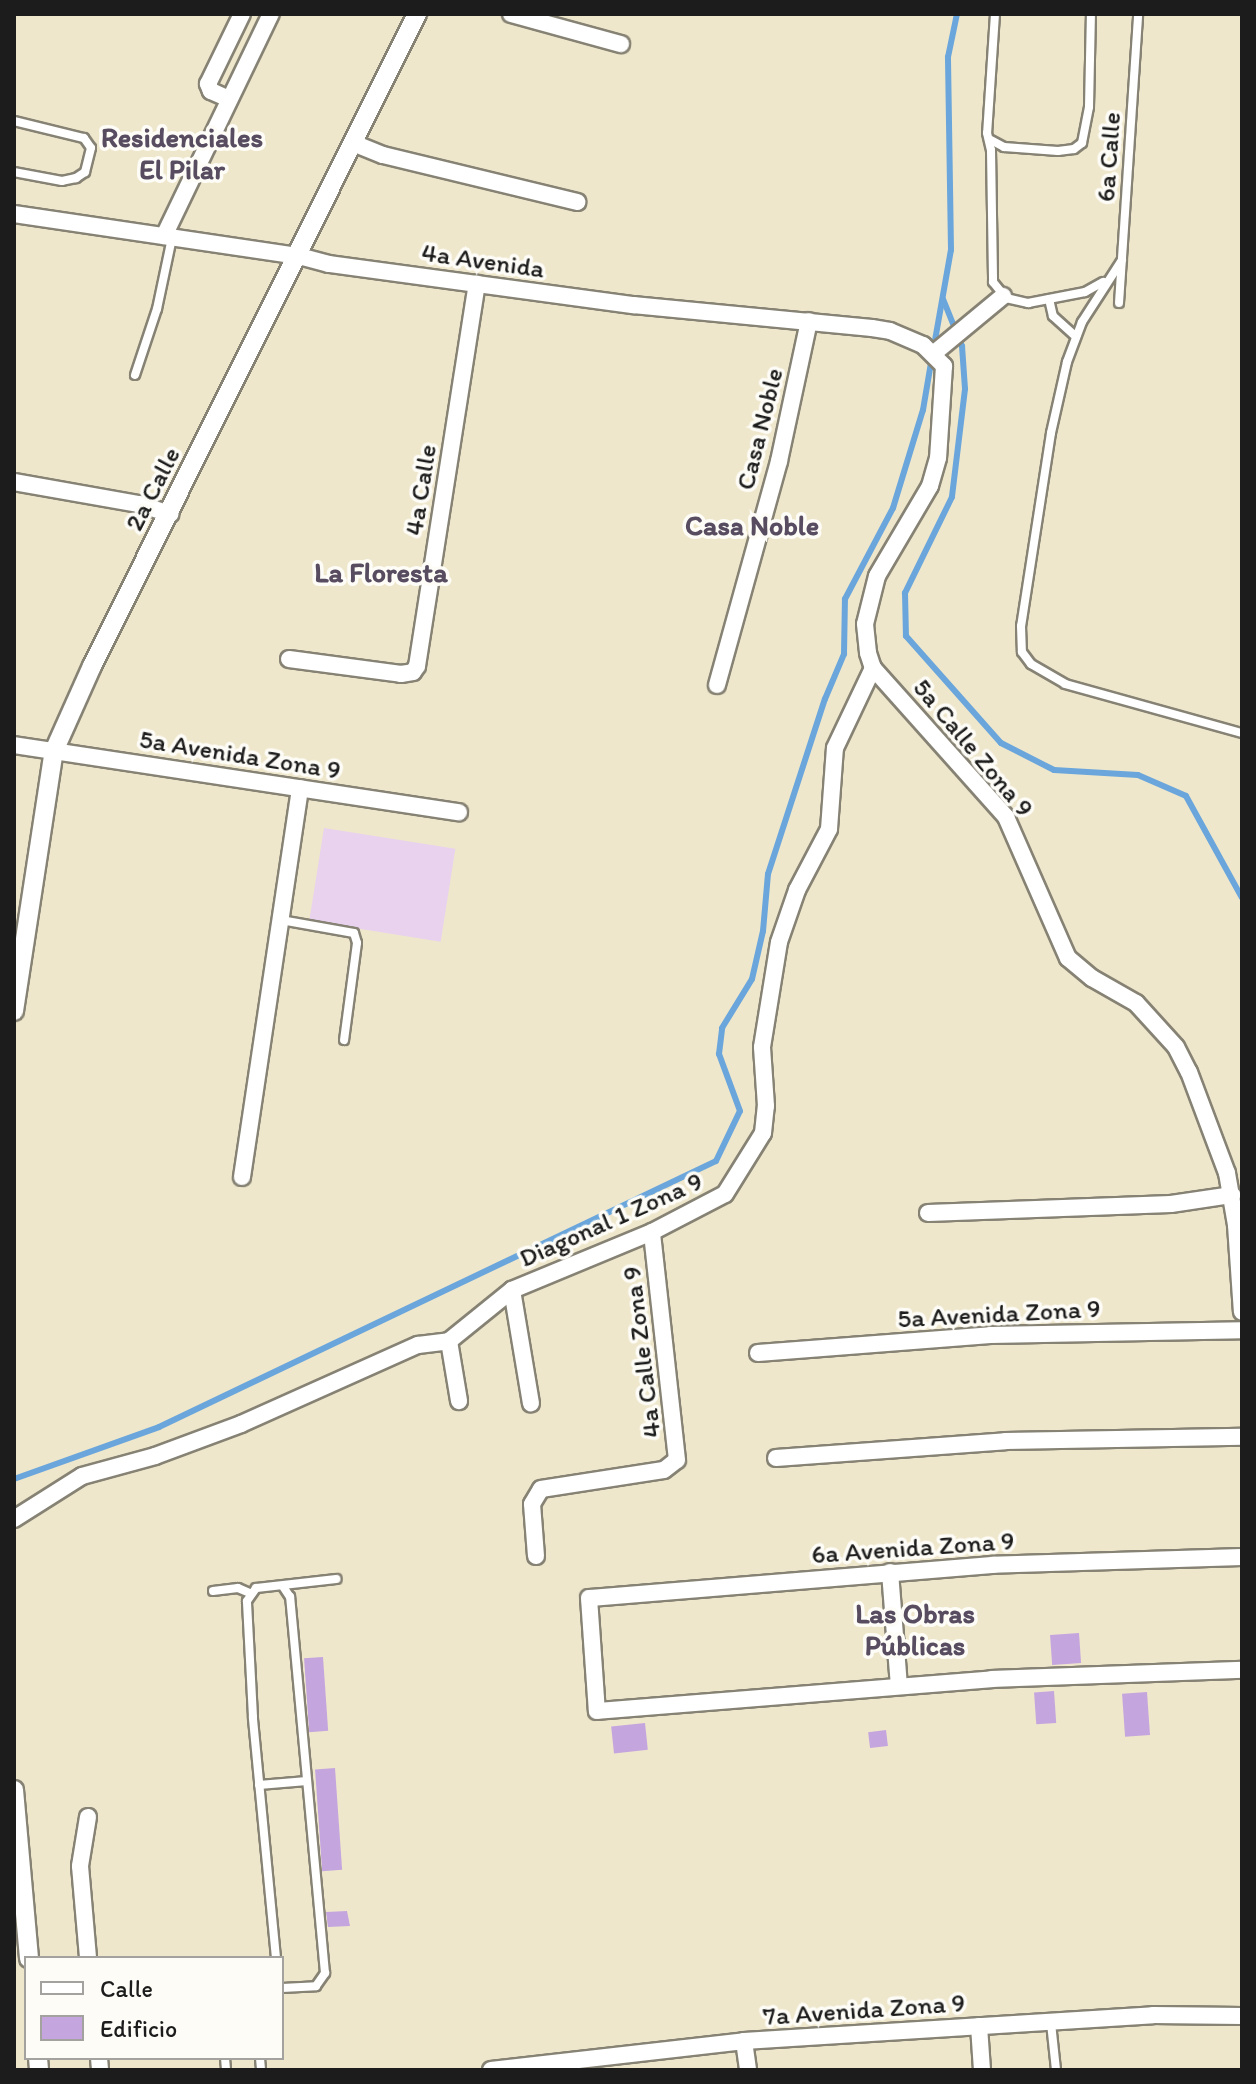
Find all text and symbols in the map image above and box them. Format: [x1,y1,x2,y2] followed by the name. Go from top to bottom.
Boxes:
[1090,111,1128,203] street label: 6a Calle
[101,120,263,186] district label: Residenciales El Pilar
[419,237,547,285] street label: 4a Avenida
[730,365,790,493] street label: Casa Noble
[119,442,187,536] street label: 2a Calle
[398,442,444,538] street label: 4a Calle
[685,508,819,542] district label: Casa Noble
[314,555,448,589] district label: La Floresta
[906,672,1040,824] street label: 5a Calle Zona 9
[137,724,343,786] street label: 5a Avenida Zona 9
[515,1166,707,1274] street label: Diagonal 1 Zona 9
[616,1264,668,1440] street label: 4a Calle Zona 9
[897,1293,1101,1335] street label: 5a Avenida Zona 9
[811,1525,1015,1571] street label: 6a Avenida Zona 9
[855,1596,975,1662] district label: Las Obras Públicas
[24,1956,284,2060] legend
[100,1974,153,2003] text: Calle
[762,1987,966,2033] street label: 7a Avenida Zona 9
[100,2014,177,2043] text: Edificio

